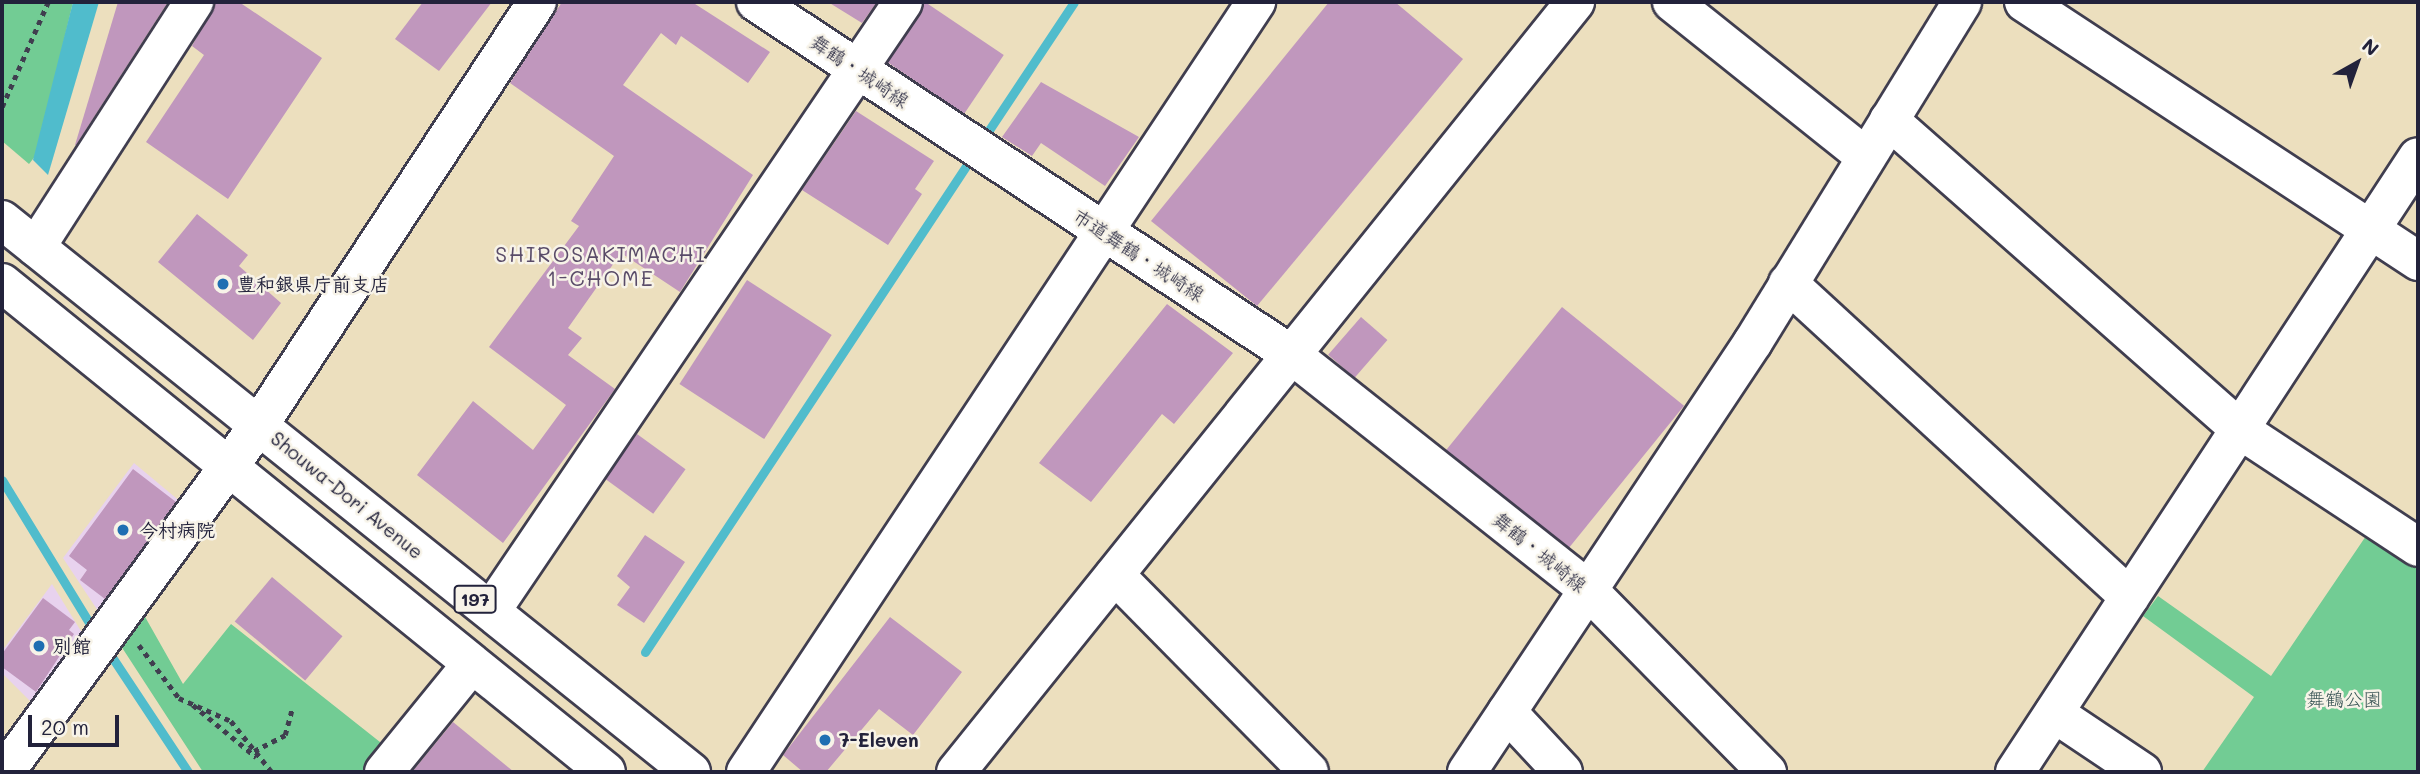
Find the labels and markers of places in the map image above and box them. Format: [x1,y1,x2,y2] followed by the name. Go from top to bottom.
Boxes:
[237,273,389,295] place label: 豊和銀県庁前支店
[215,276,231,292] marker: 豊和銀県庁前支店
[139,519,215,541] place label: 今村病院
[113,520,133,540] marker: 今村病院
[53,635,91,657] place label: 別館
[31,638,47,654] marker: 別館
[839,729,919,751] place label: 7-Eleven
[817,732,833,748] marker: 7-Eleven

